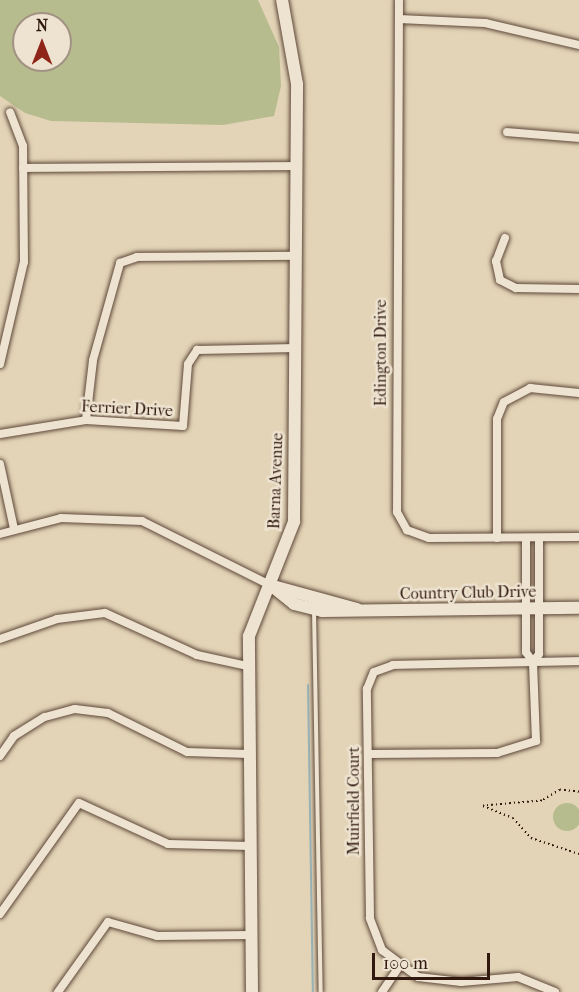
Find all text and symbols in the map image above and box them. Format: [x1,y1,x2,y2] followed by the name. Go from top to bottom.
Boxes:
[12,12,72,72] north arrow
[36,16,48,35] text: N
[371,300,391,406] street label: Edington Drive
[81,397,173,421] street label: Ferrier Drive
[265,433,287,529] street label: Barna Avenue
[400,582,536,604] street label: Country Club Drive
[344,747,364,855] street label: Muirfield Court
[375,941,494,979] scale bar
[383,953,428,974] text: 100 m

